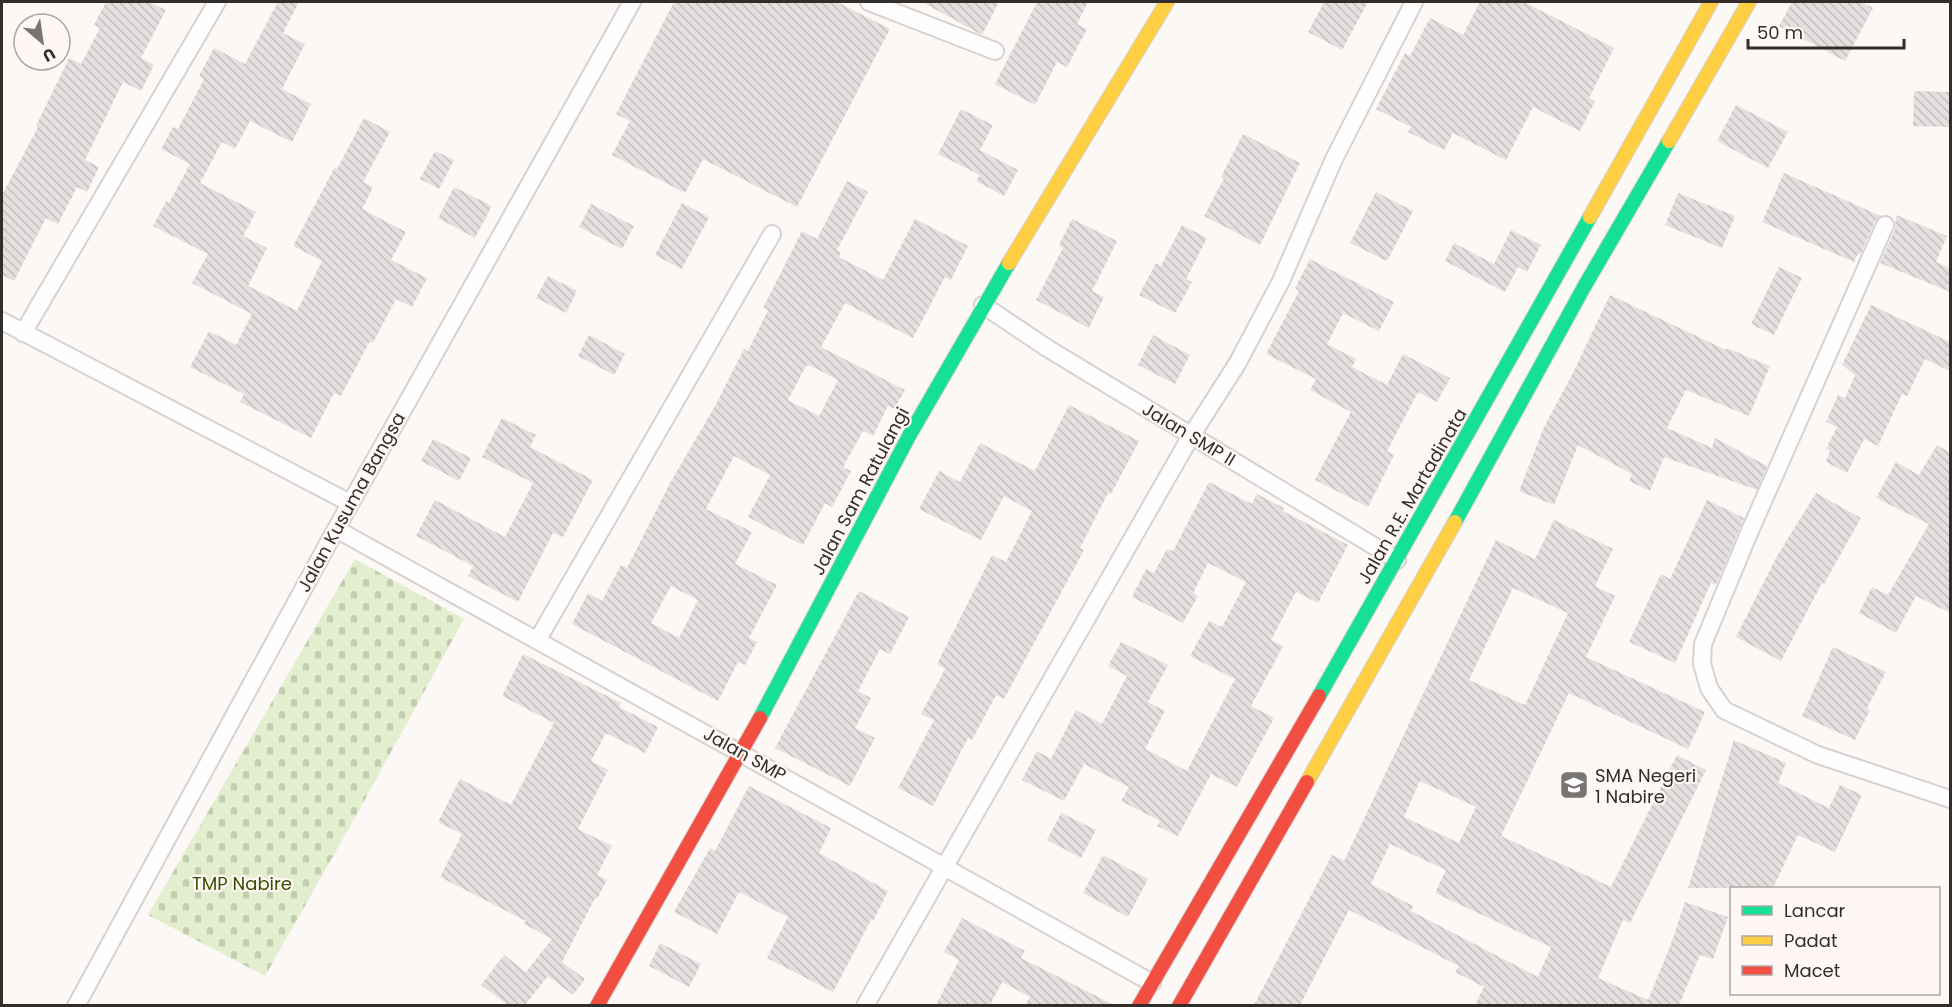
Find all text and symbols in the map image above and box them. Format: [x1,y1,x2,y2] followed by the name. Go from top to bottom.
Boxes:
[12,12,72,72] north arrow
[1748,12,1904,50] scale bar
[1757,20,1803,45] text: 50 m
[39,42,60,67] text: U
[1138,396,1240,472] street label: Jalan SMP II
[805,403,915,579] street label: Jalan Sam Ratulangi
[1351,403,1473,589] street label: Jalan R.E. Martadinata
[291,408,411,596] street label: Jalan Kusuma Bangsa
[699,721,791,787] street label: Jalan SMP
[1595,763,1696,809] place label: SMA Negeri 1 Nabire
[1558,769,1590,801] school or university icon: SMA Negeri 1 Nabire
[192,871,292,896] park label: TMP Nabire
[1730,887,1940,995] legend
[1784,898,1846,923] text: Lancar
[1784,928,1837,953] text: Padat
[1784,958,1840,983] text: Macet

